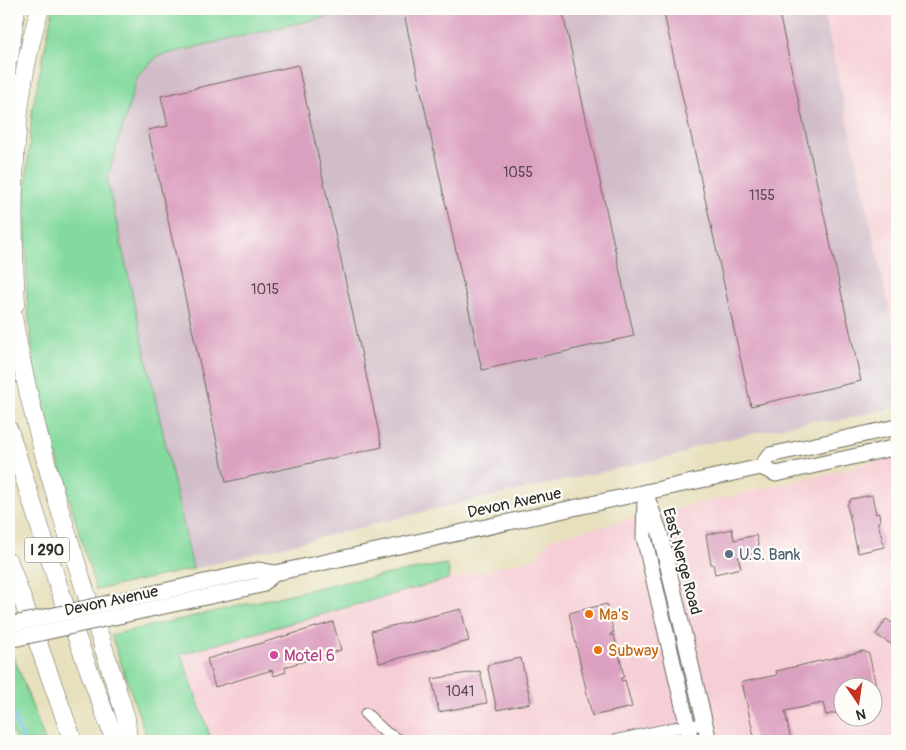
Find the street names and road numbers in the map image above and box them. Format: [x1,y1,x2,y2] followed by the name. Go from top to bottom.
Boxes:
[466,483,563,523] street label: Devon Avenue
[658,506,706,617] street label: East Nerge Road
[24,538,70,562] road number: I 290
[63,581,160,621] street label: Devon Avenue

